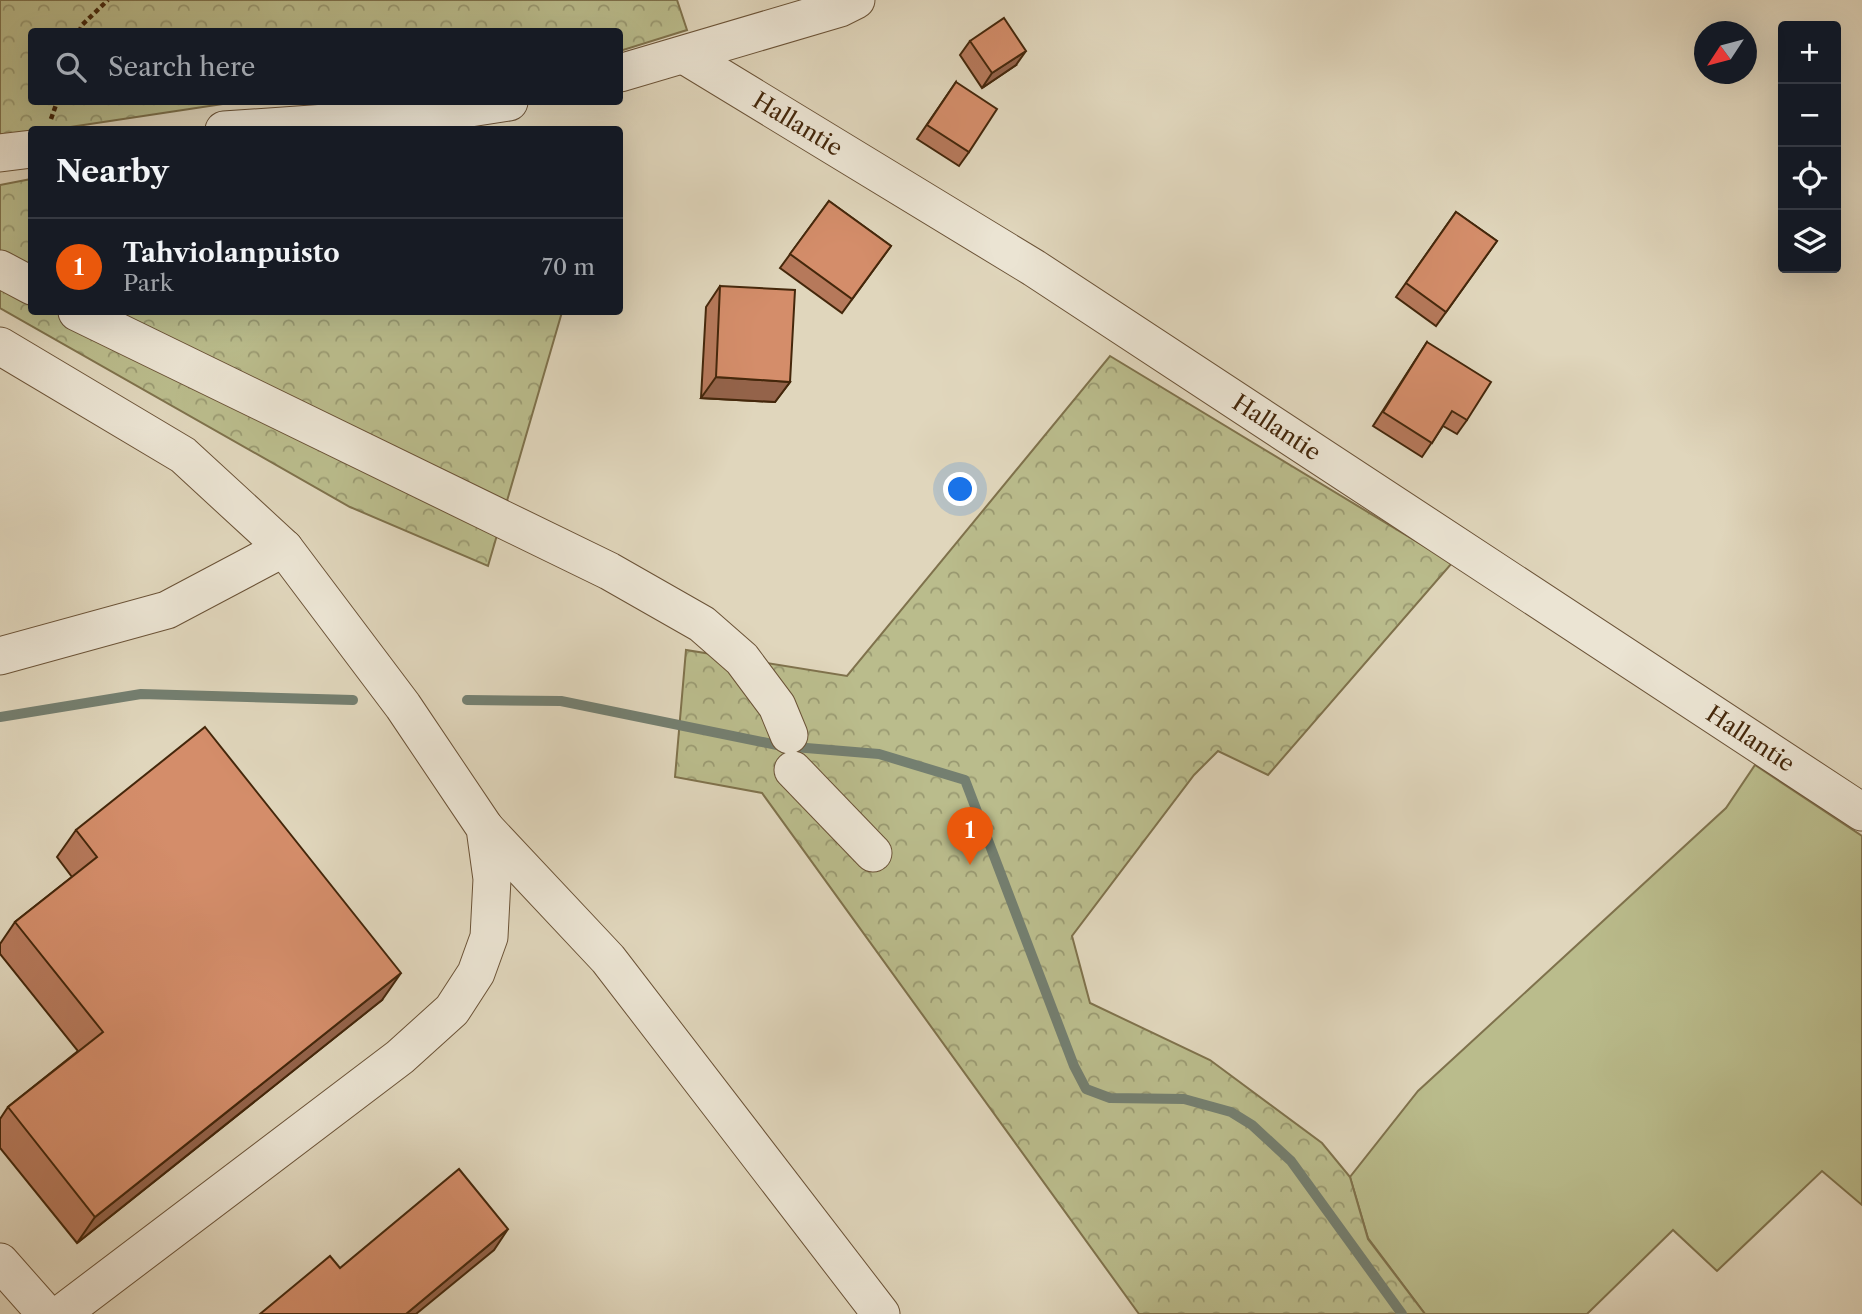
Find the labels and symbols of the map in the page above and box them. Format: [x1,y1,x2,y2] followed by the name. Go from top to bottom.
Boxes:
[1694,21,1757,84] north arrow
[748,86,848,162] street label: Hallantie
[1227,388,1326,467] street label: Hallantie
[943,472,977,506] your location
[1701,700,1800,778] street label: Hallantie
[947,807,993,865] pin: 1

